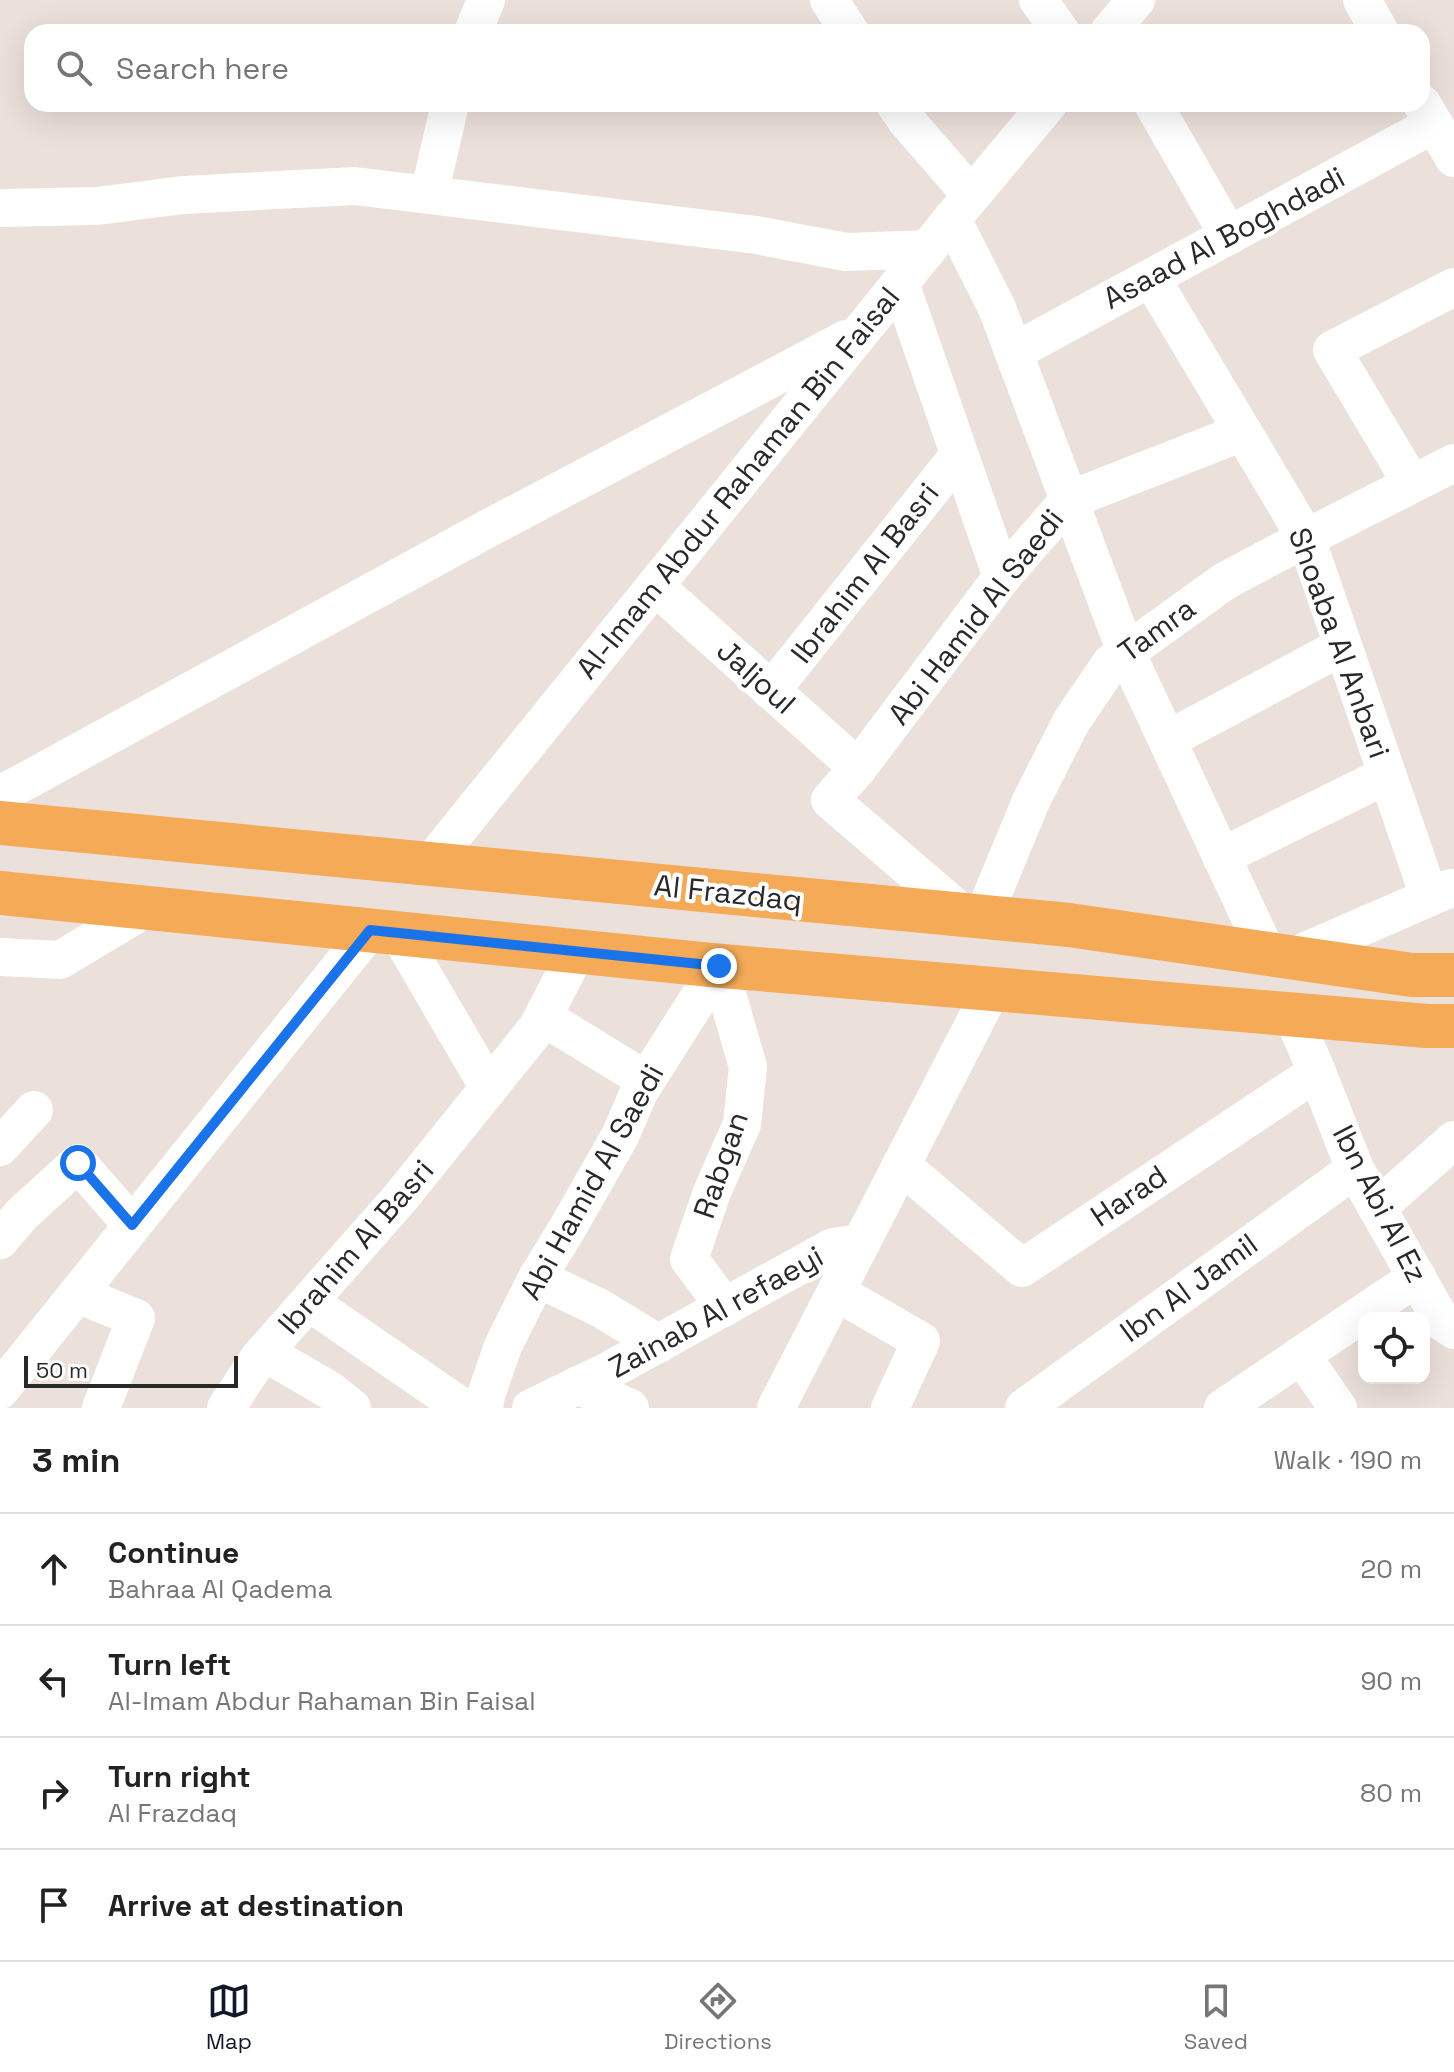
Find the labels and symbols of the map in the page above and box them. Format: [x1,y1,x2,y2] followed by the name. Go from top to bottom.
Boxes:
[1096,157,1351,318] street label: Asaad Al Boghdadi
[567,279,908,687] street label: Al-Imam Abdur Rahaman Bin Faisal
[782,474,947,671] street label: Ibrahim Al Basri
[879,501,1072,733] street label: Abi Hamid Al Saedi
[1280,522,1399,763] street label: Shoaba Al Anbari
[1110,589,1203,671] street label: Tamra
[709,631,804,722] street label: Jaljoul
[652,865,804,920] street label: Al Frazdaq
[701,948,737,984] route end
[511,1057,673,1306] street label: Abi Hamid Al Saedi
[684,1106,757,1223] street label: Rabgan
[1324,1118,1437,1289] street label: Ibn Abi Al Ez
[60,1145,96,1181] route start
[269,1151,442,1342] street label: Ibrahim Al Basri
[1083,1156,1174,1235] street label: Harad
[1112,1224,1265,1351] street label: Ibn Al Jamil
[602,1236,830,1387] street label: Zainab Al refaeyi
[24,1352,238,1388] scale bar

